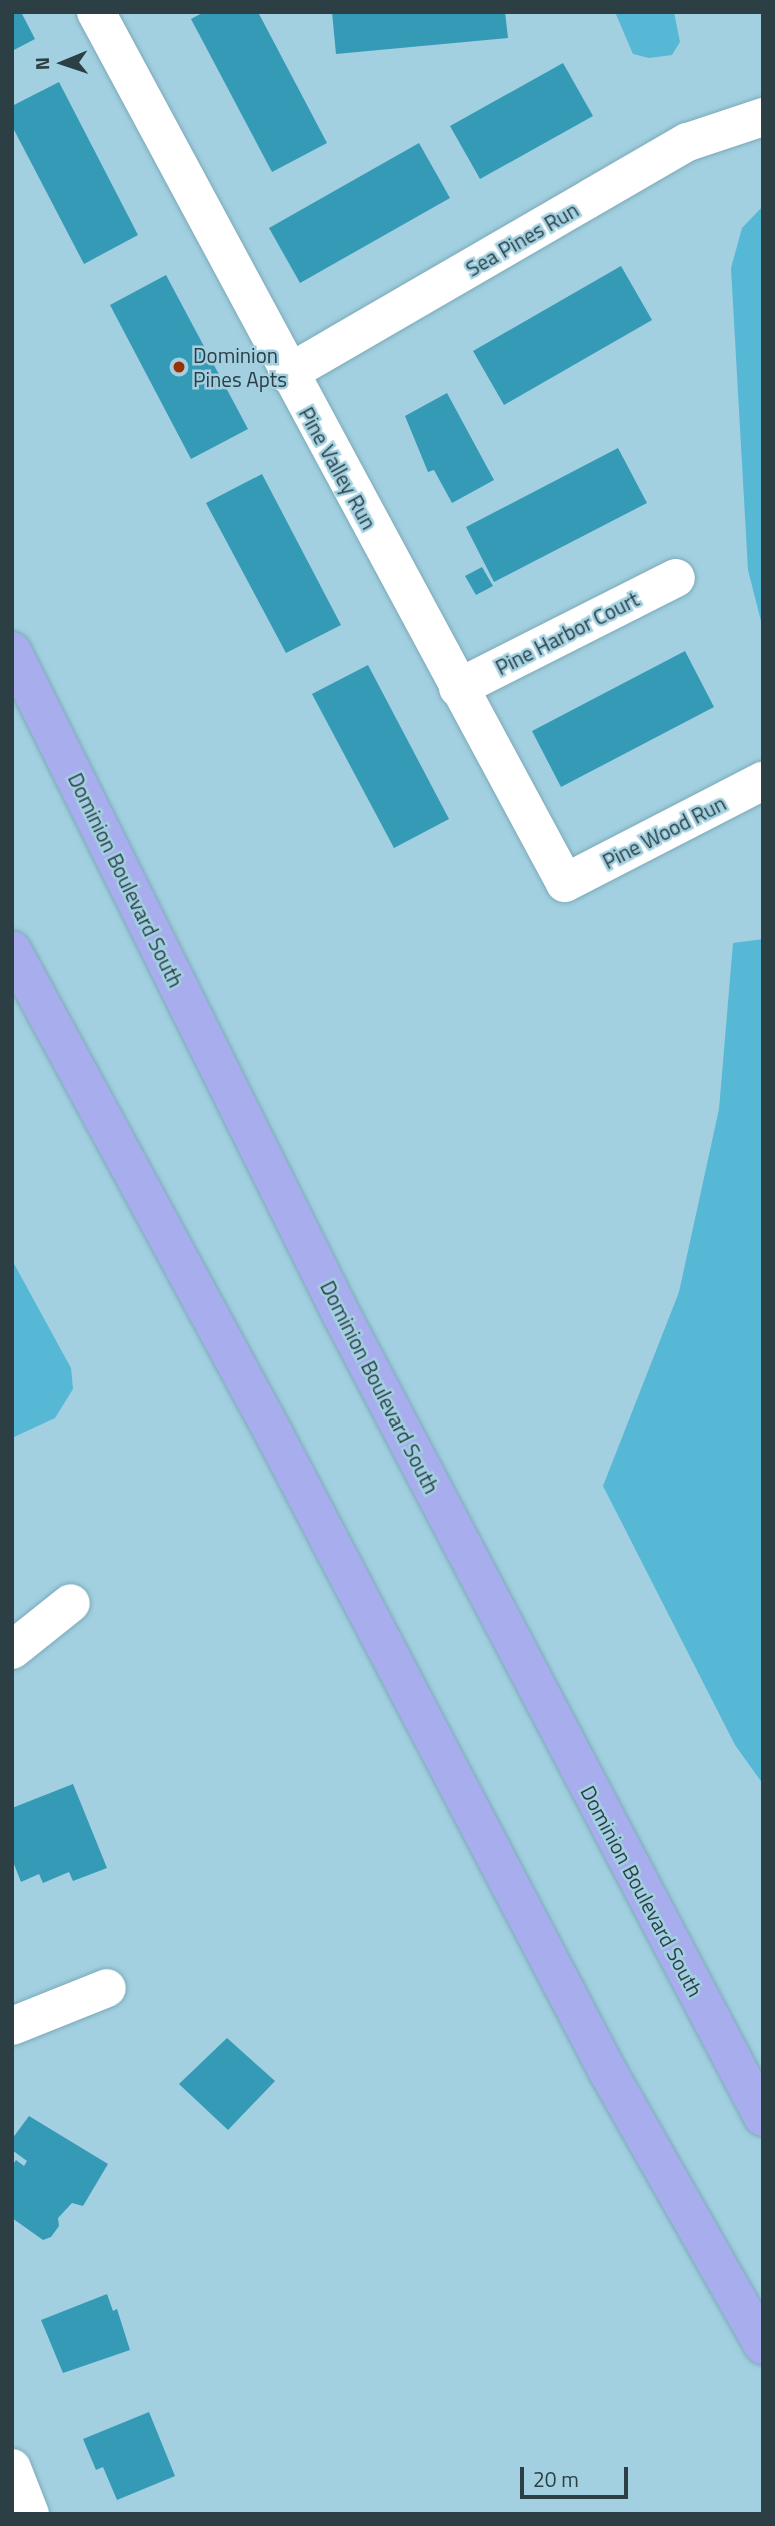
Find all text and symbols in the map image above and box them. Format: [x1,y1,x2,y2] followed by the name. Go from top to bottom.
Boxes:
[28,28,98,98] north arrow
[27,57,56,71] text: N
[461,197,583,281] street label: Sea Pines Run
[193,342,287,392] place label: Dominion Pines Apts
[171,359,187,375] marker: Dominion Pines Apts
[294,402,382,534] street label: Pine Valley Run
[491,586,643,680] street label: Pine Harbor Court
[63,769,189,991] street label: Dominion Boulevard South
[598,790,730,874] street label: Pine Wood Run
[315,1276,445,1498] street label: Dominion Boulevard South
[576,1781,708,2001] street label: Dominion Boulevard South
[523,2452,632,2496] scale bar
[533,2463,579,2495] text: 20 m

